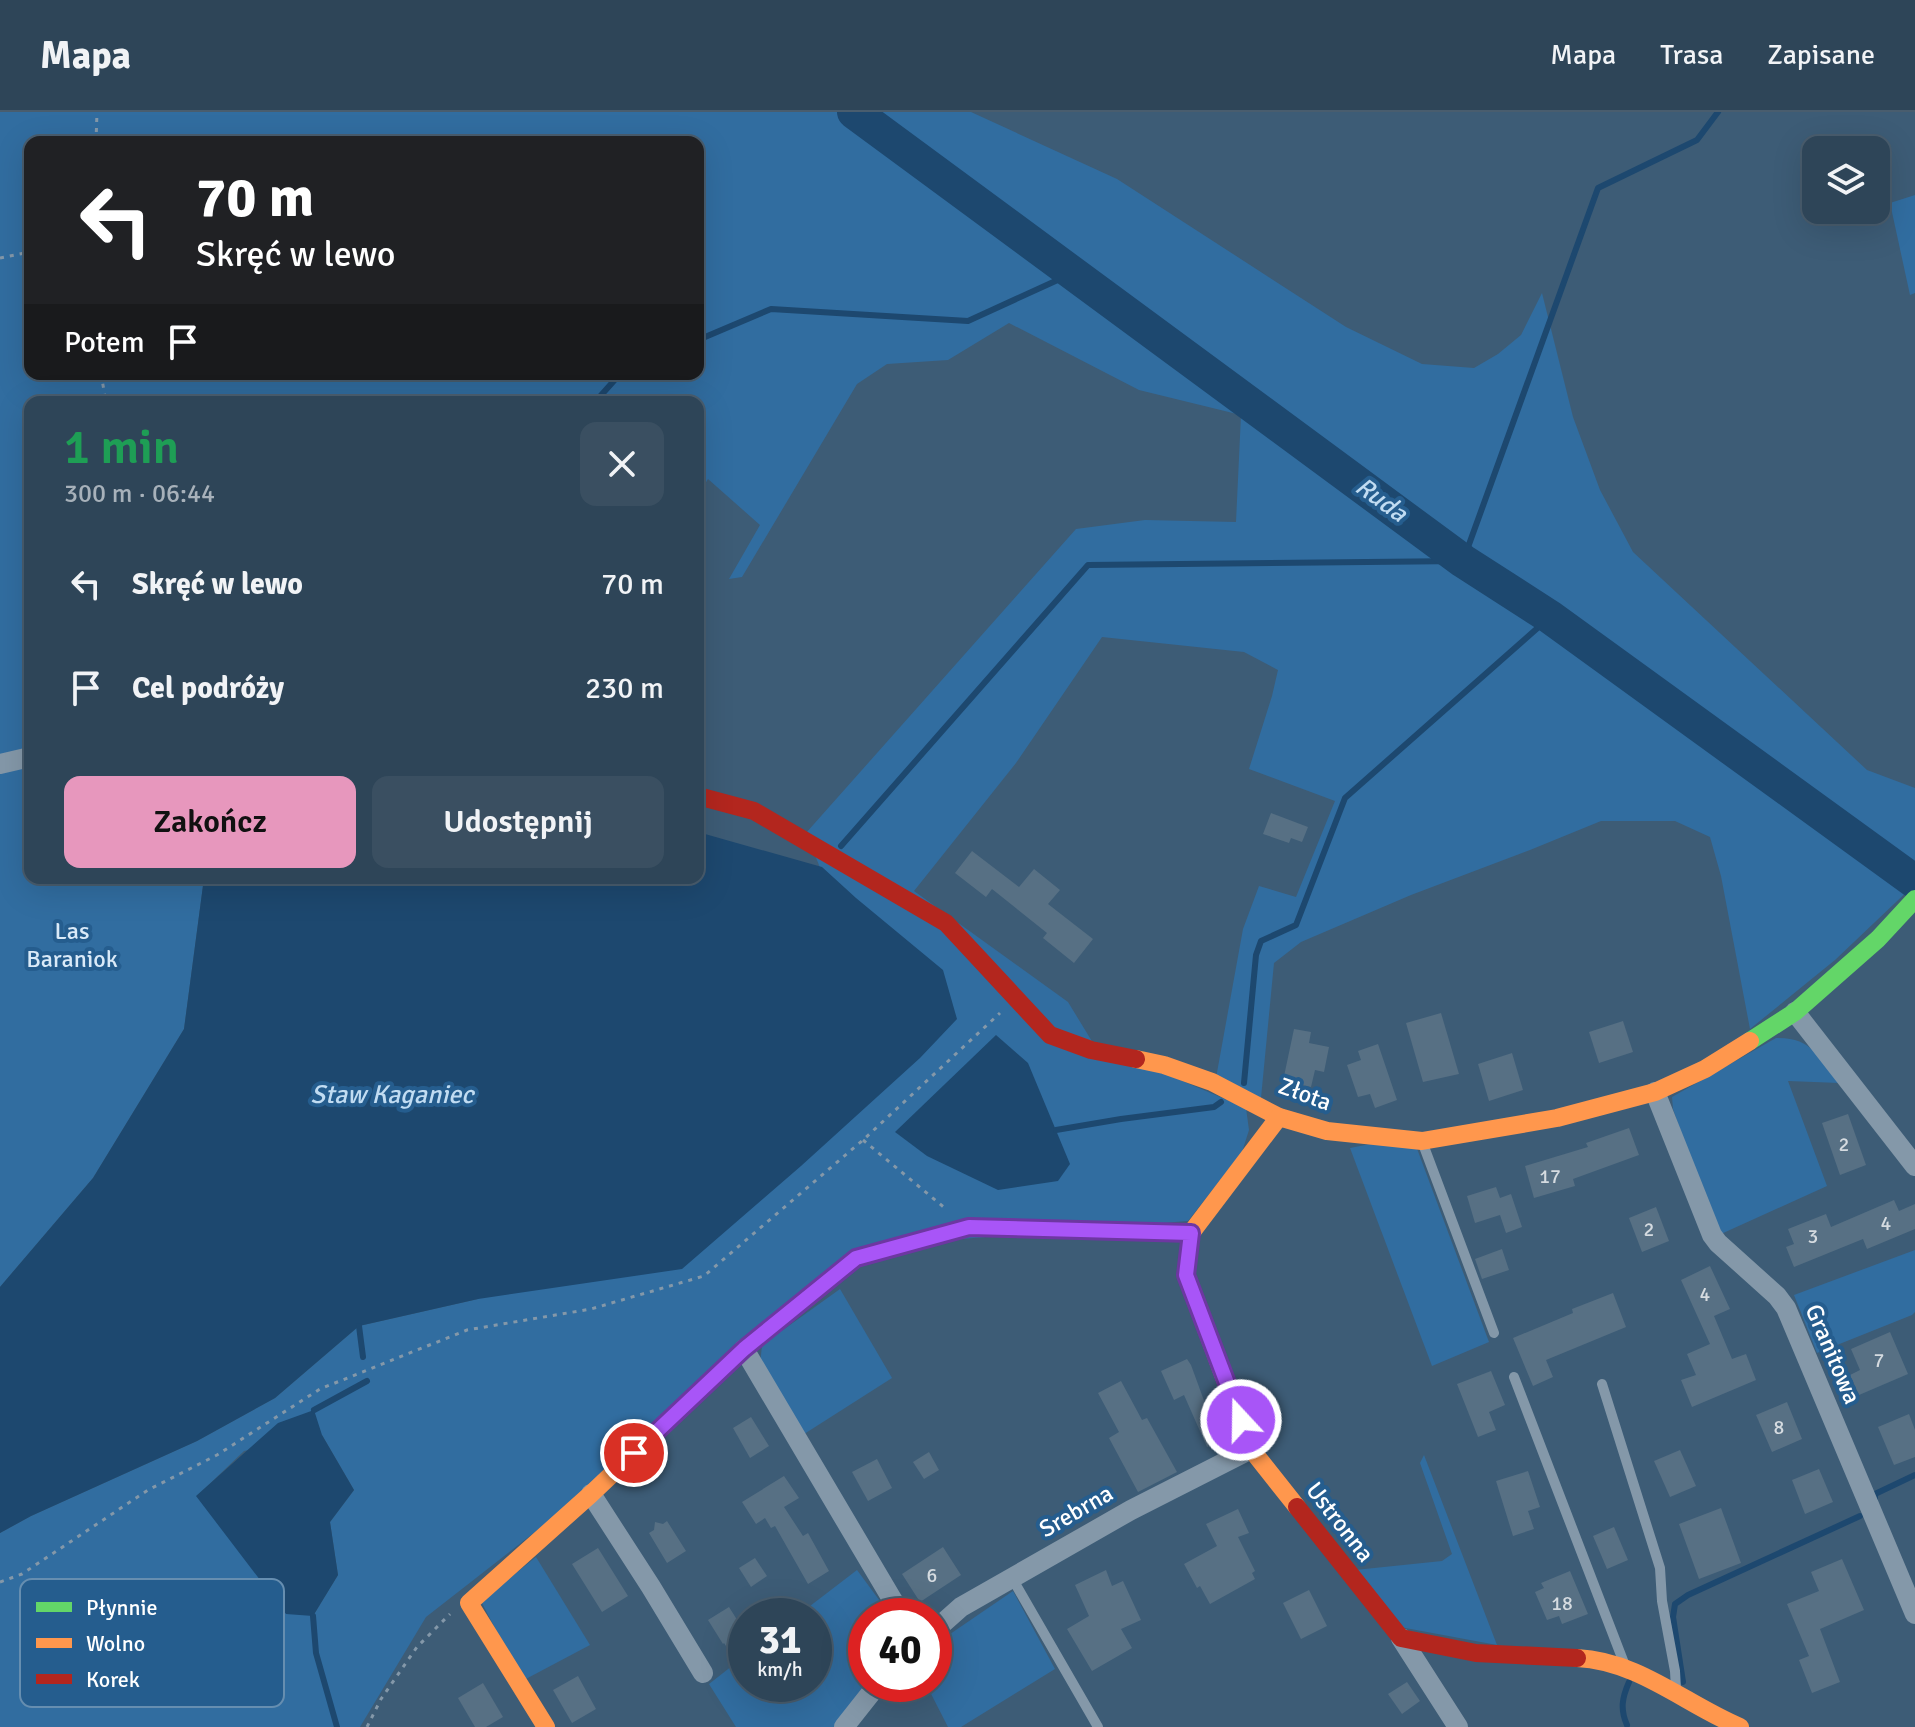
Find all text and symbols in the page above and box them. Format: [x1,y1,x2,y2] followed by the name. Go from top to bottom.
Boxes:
[40,32,131,79] text: Mapa
[1550,38,1616,72] text: Mapa
[1660,38,1723,72] text: Trasa
[1767,38,1875,72] text: Zapisane
[1802,136,1890,224] map controls
[1802,136,1890,224] button: layers
[196,163,314,232] text: 70 m
[64,168,168,272] icon: left
[196,232,396,277] text: Skręć w lewo
[161,320,205,364] icon: arrive
[64,324,145,361] text: Potem
[64,418,179,477] text: 1 min
[580,422,664,506] button: close
[1349,471,1414,530] water label: Ruda
[64,478,215,510] text: 300 m · 06:44
[64,562,108,606] icon: left
[132,566,303,603] text: Skręć w lewo
[601,566,664,603] text: 70 m
[64,666,108,710] icon: arrive
[132,670,284,707] text: Cel podróży
[585,670,664,707] text: 230 m
[64,776,356,868] button: Zakończ
[372,776,664,868] button: Udostępnij
[26,916,118,974] park label: Las Baraniok
[1274,1071,1336,1117] street label: Złota
[311,1079,475,1111] water label: Staw Kaganiec
[1839,1132,1849,1157] house number: 2
[1539,1164,1561,1189] house number: 17
[1881,1211,1892,1236] house number: 4
[1644,1217,1654,1242] house number: 2
[1808,1224,1818,1249] house number: 3
[1700,1282,1711,1307] house number: 4
[1799,1300,1867,1408] street label: Granitowa
[1874,1348,1884,1373] house number: 7
[1199,1378,1283,1462] position arrow
[1774,1415,1784,1440] house number: 8
[600,1419,668,1487] pin
[612,1431,656,1475] icon: arrive
[1299,1476,1381,1568] street label: Ustronna
[1034,1478,1118,1544] street label: Srebrna
[927,1563,937,1588] house number: 6
[20,1579,284,1707] legend
[1551,1591,1573,1616] house number: 18
[86,1594,157,1621] text: Płynnie
[848,1598,952,1702] speed limit sign: 40
[758,1615,802,1665] text: 31
[86,1630,145,1657] text: Wolno
[757,1657,803,1682] text: km/h
[86,1666,140,1693] text: Korek

